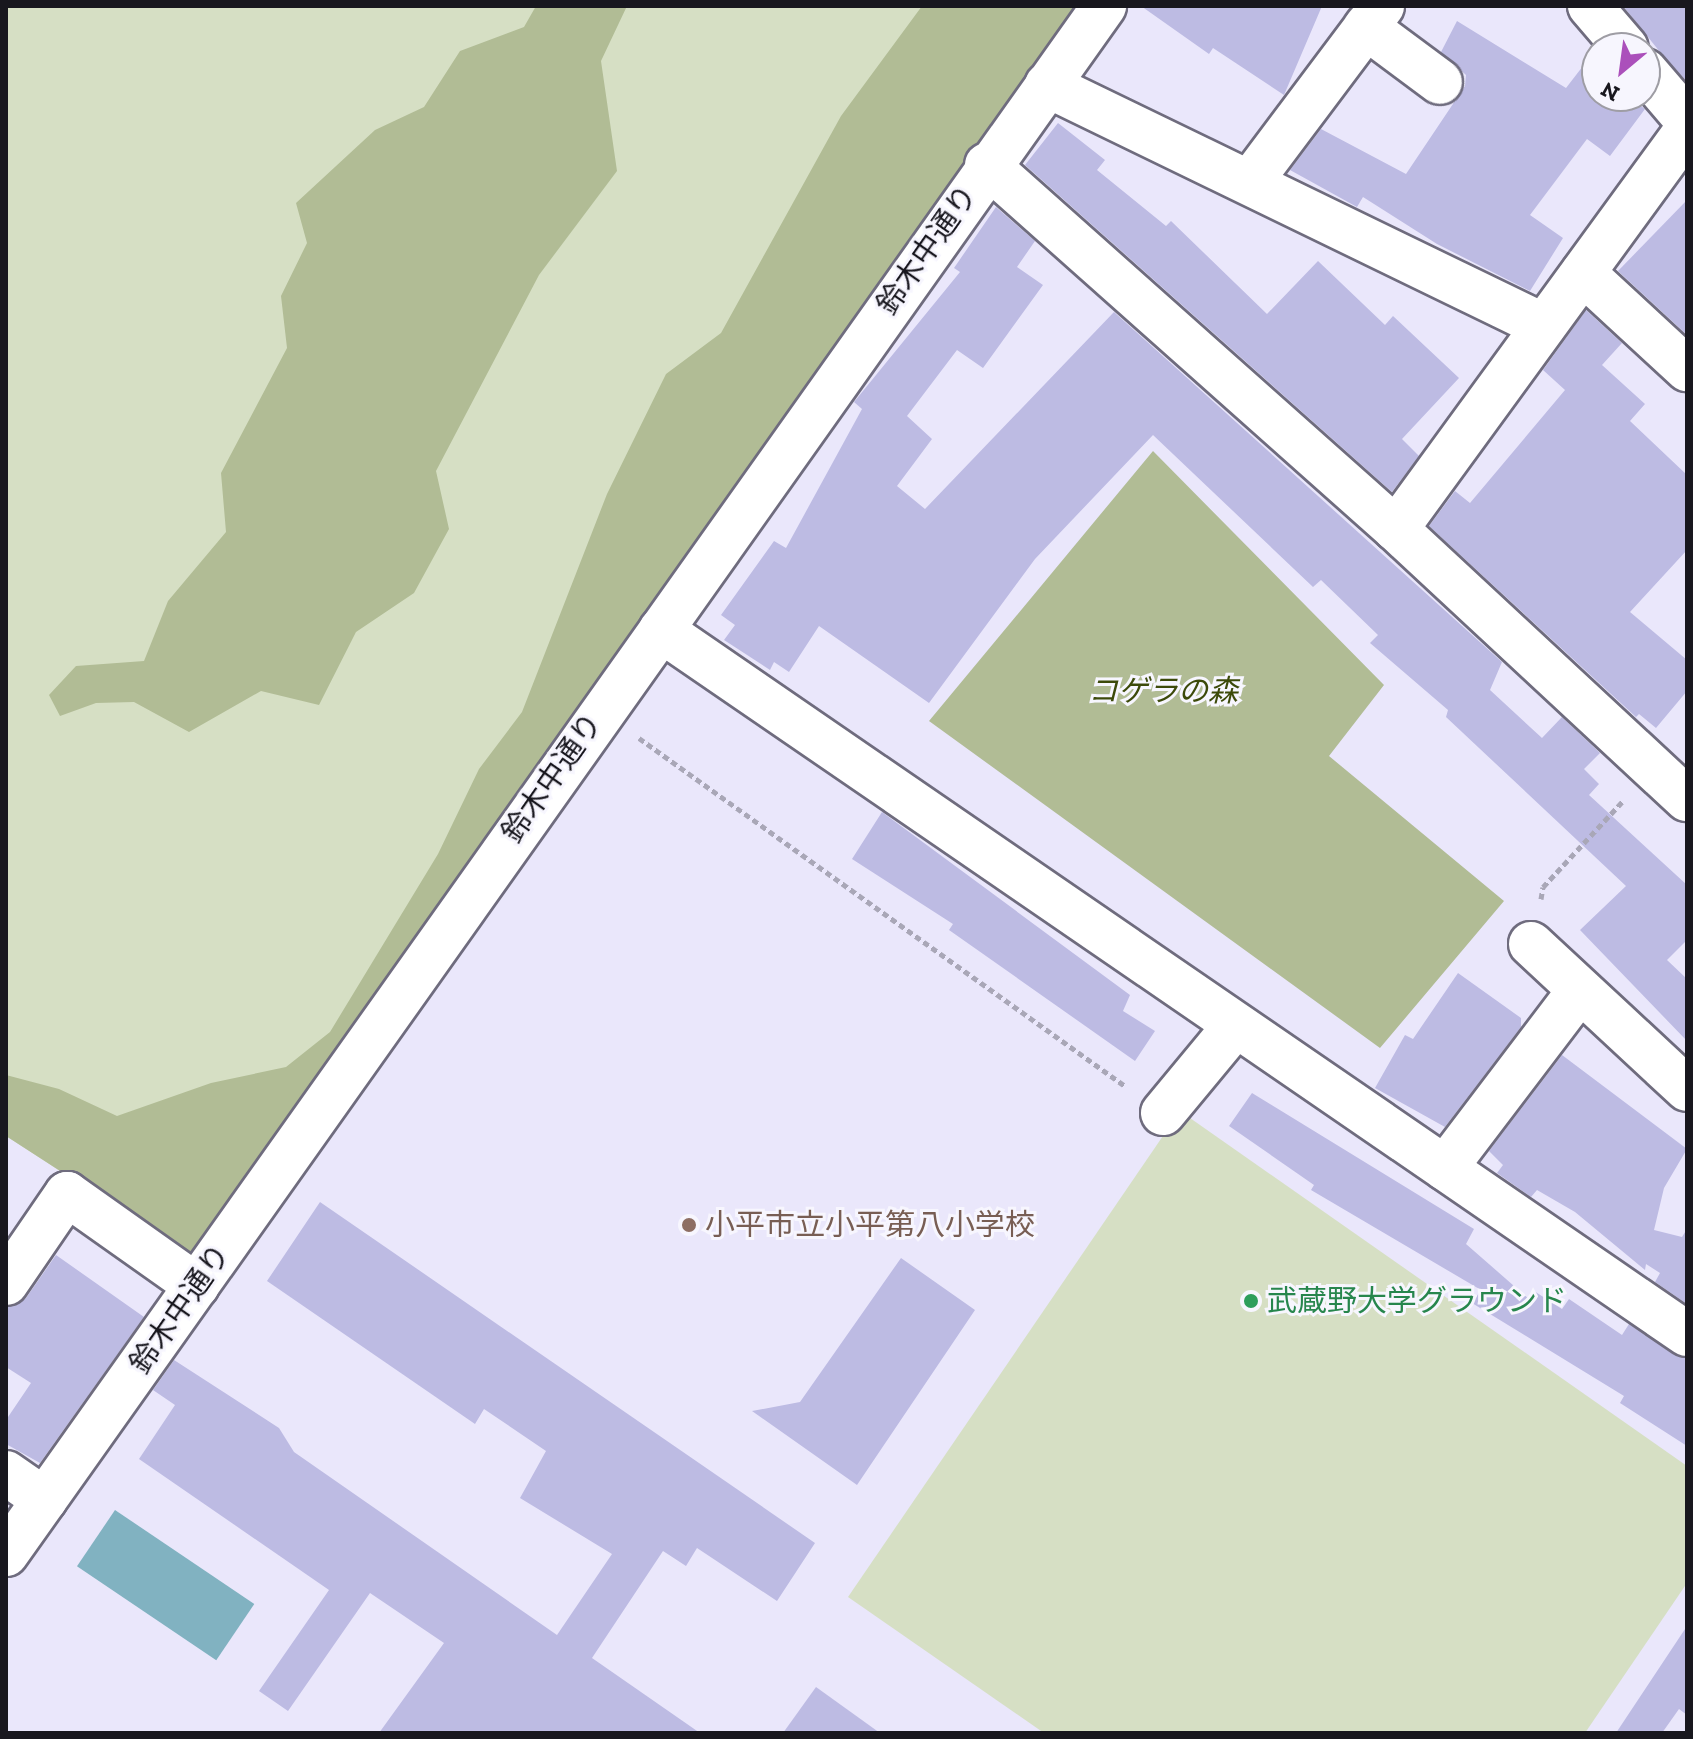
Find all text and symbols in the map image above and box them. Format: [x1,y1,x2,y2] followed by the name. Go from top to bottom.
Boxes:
[1581,32,1661,112] north arrow
[1596,76,1624,108] text: N
[869,178,985,322] street label: 鈴木中通り
[1088,673,1238,709] park label: コゲラの森
[494,706,610,850] street label: 鈴木中通り
[705,1207,1035,1243] place label: 小平市立小平第八小学校
[680,1216,698,1234] marker: 小平市立小平第八小学校
[122,1237,238,1381] street label: 鈴木中通り
[1267,1283,1567,1319] place label: 武蔵野大学グラウンド
[1242,1292,1260,1310] marker: 武蔵野大学グラウンド

